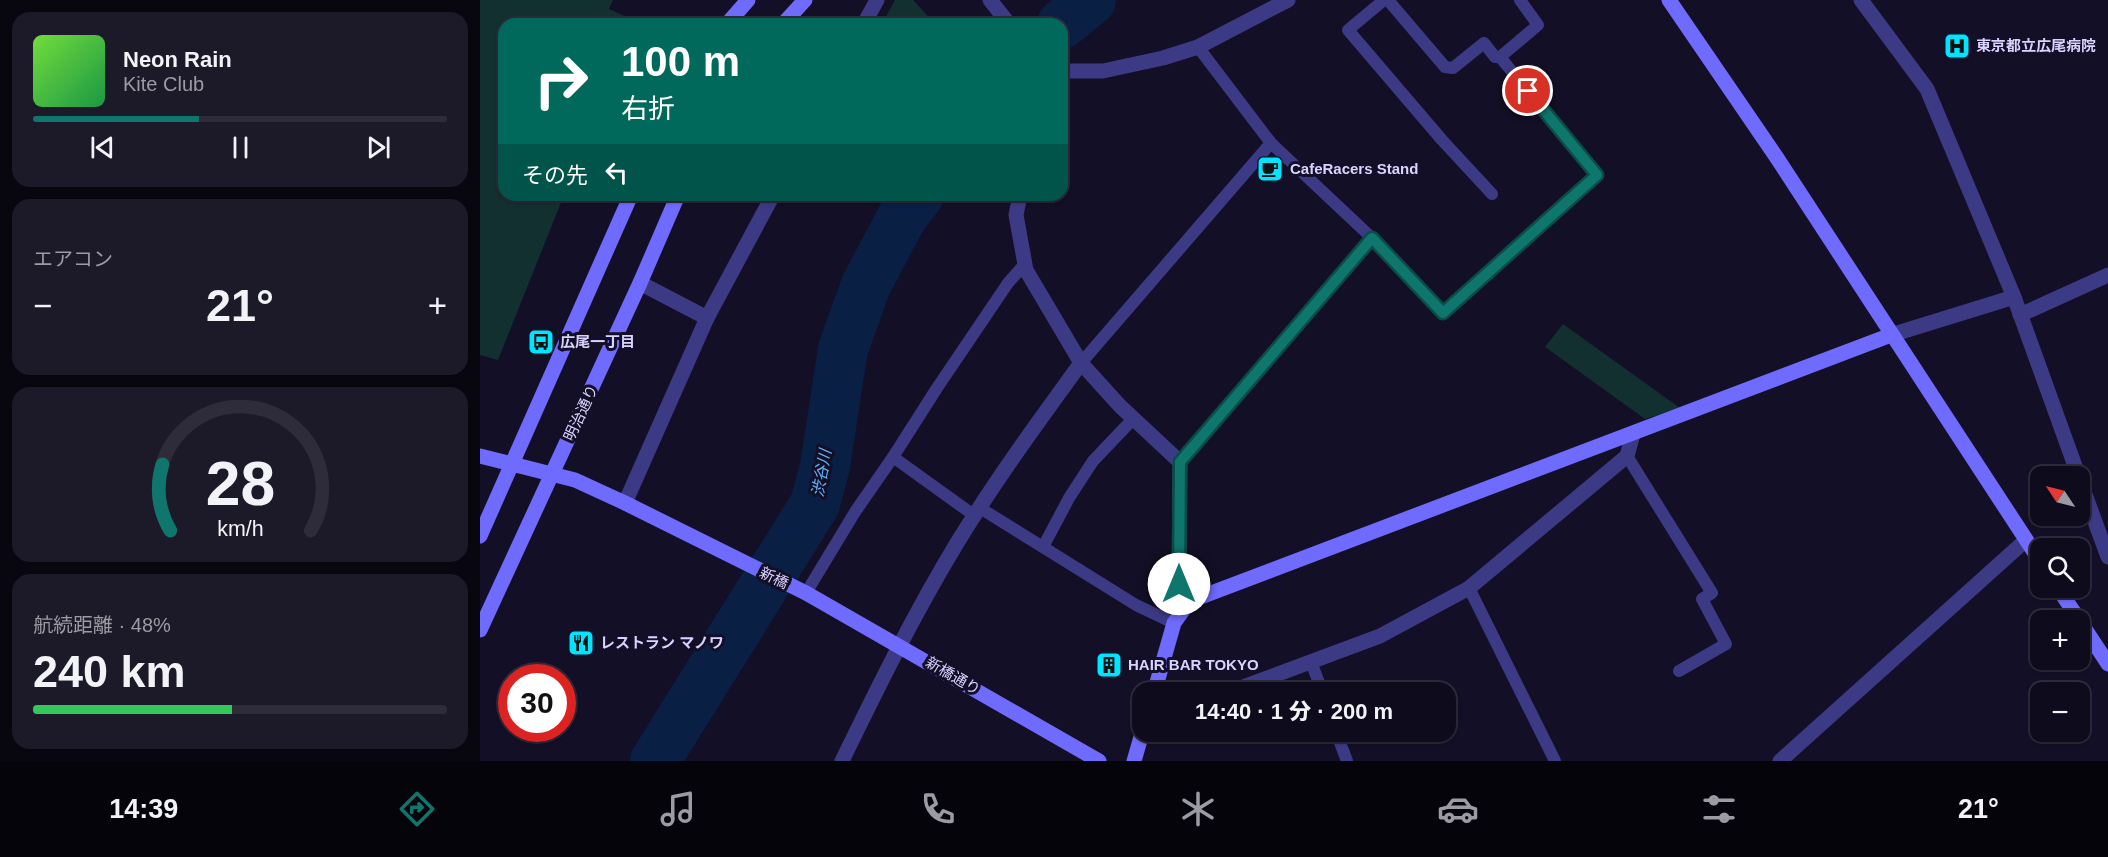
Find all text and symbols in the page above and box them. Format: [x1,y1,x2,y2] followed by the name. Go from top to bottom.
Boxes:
[1942,31,1972,61] hospital icon: 東京都立広尾病院
[1976,37,2096,54] place label: 東京都立広尾病院
[621,38,740,85] text: 100 m
[522,42,600,120] icon: right
[123,47,232,72] text: Neon Rain
[1502,65,1553,116] pin
[123,73,204,95] text: Kite Club
[1511,74,1544,107] icon: arrive
[621,94,675,124] text: 右折
[86,131,119,164] icon: previous
[224,131,257,164] icon: pause
[362,131,395,164] icon: next
[1255,154,1285,184] cafe icon: CafeRacers Stand
[600,156,633,189] icon: left
[1290,160,1418,177] place label: CafeRacers Stand
[522,163,588,188] text: その先
[33,248,113,270] text: エアコン
[206,280,274,331] text: 21°
[33,287,52,324] text: −
[428,287,447,324] text: +
[526,327,556,357] bus stop icon: 広尾一丁目
[560,333,635,350] place label: 広尾一丁目
[560,382,601,444] street label: 明治通り
[809,446,834,498] water label: 渋谷川
[205,449,275,518] text: 28
[2030,466,2090,526] north arrow
[2030,466,2090,742] map controls
[217,518,263,542] text: km/h
[2030,538,2090,598] button: search
[1147,552,1211,616] position arrow
[757,563,791,592] street label: 新橋
[2030,610,2090,670] button: +
[33,614,171,636] text: 航続距離 · 48%
[566,628,596,658] restaurant icon: レストラン マノワ
[600,634,724,651] place label: レストラン マノワ
[33,646,186,697] text: 240 km
[1094,650,1124,680] building icon: HAIR BAR TOKYO
[923,653,983,698] street label: 新橋通り
[1128,656,1259,673] place label: HAIR BAR TOKYO
[498,664,576,742] speed limit sign: 30
[2030,682,2090,742] button: −
[1195,699,1393,724] text: 14:40 · 1 分 · 200 m
[396,788,438,830] icon: directions
[657,788,699,830] icon: music
[917,788,959,830] icon: phone
[1177,788,1219,830] icon: climate
[1437,788,1479,830] icon: car
[1698,788,1740,830] icon: filters
[109,794,178,824] text: 14:39
[1958,794,1999,824] text: 21°

